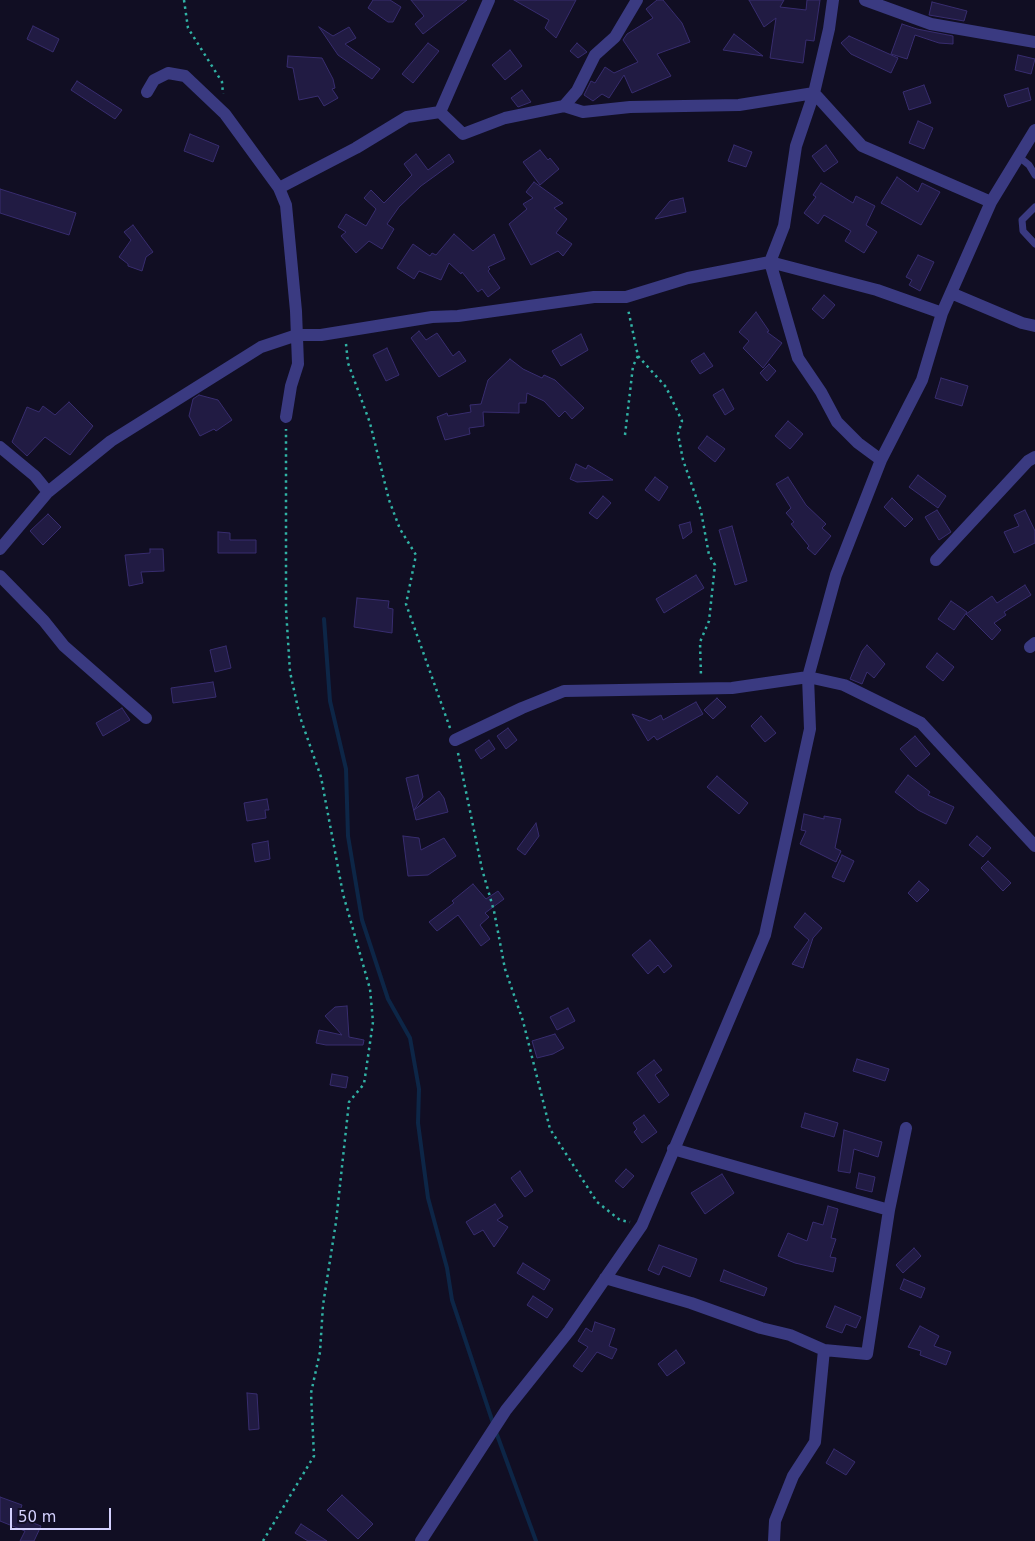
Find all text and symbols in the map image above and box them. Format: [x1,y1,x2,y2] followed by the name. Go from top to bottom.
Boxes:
[12,1498,114,1530] scale bar
[18,1508,56,1526] text: 50 m

